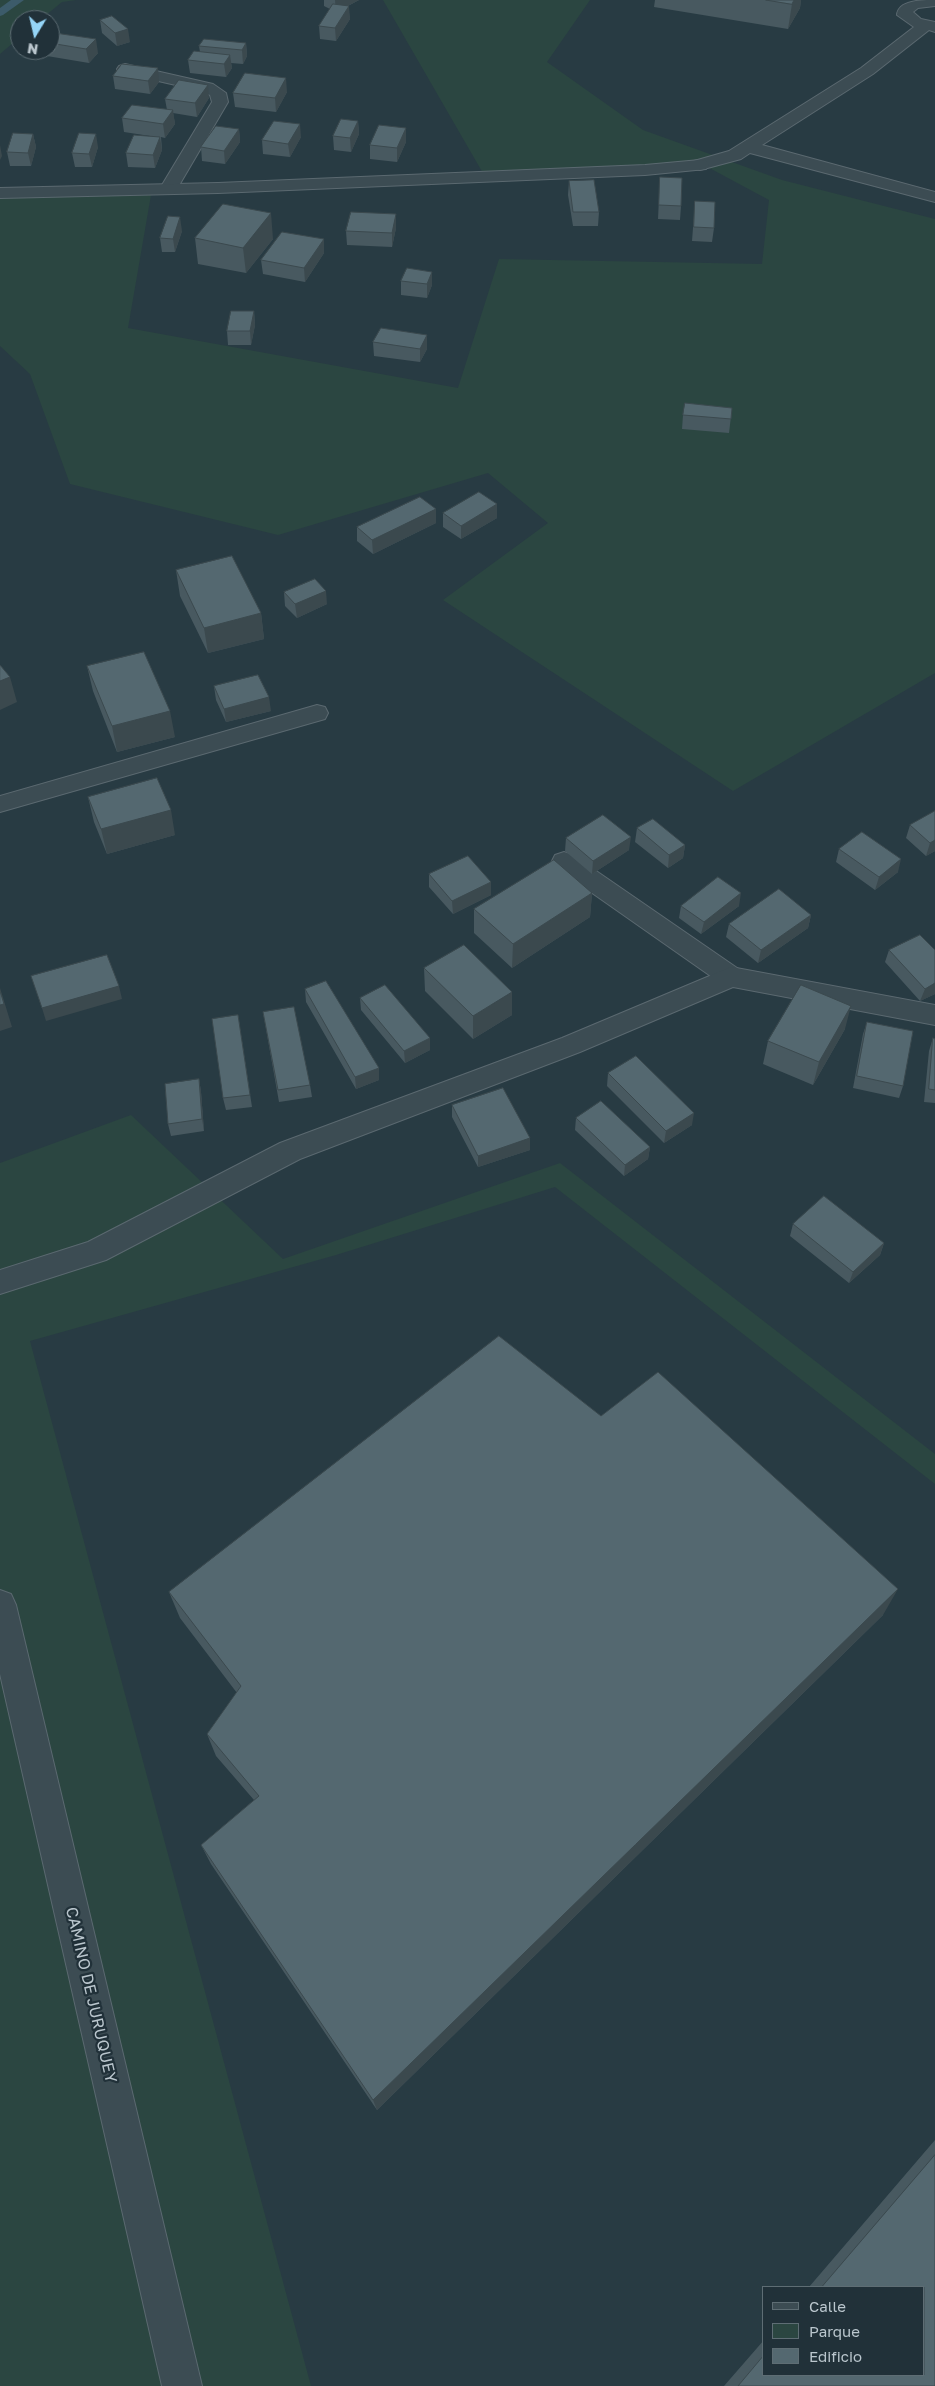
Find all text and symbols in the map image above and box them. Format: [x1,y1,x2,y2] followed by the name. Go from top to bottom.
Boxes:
[10,10,60,60] north arrow
[26,40,39,59] text: N
[61,1905,121,2085] street label: CAMINO DE JURUQUEY
[762,2286,925,2376] legend
[809,2297,846,2315] text: Calle
[809,2322,860,2340] text: Parque
[809,2347,862,2365] text: Edificio

